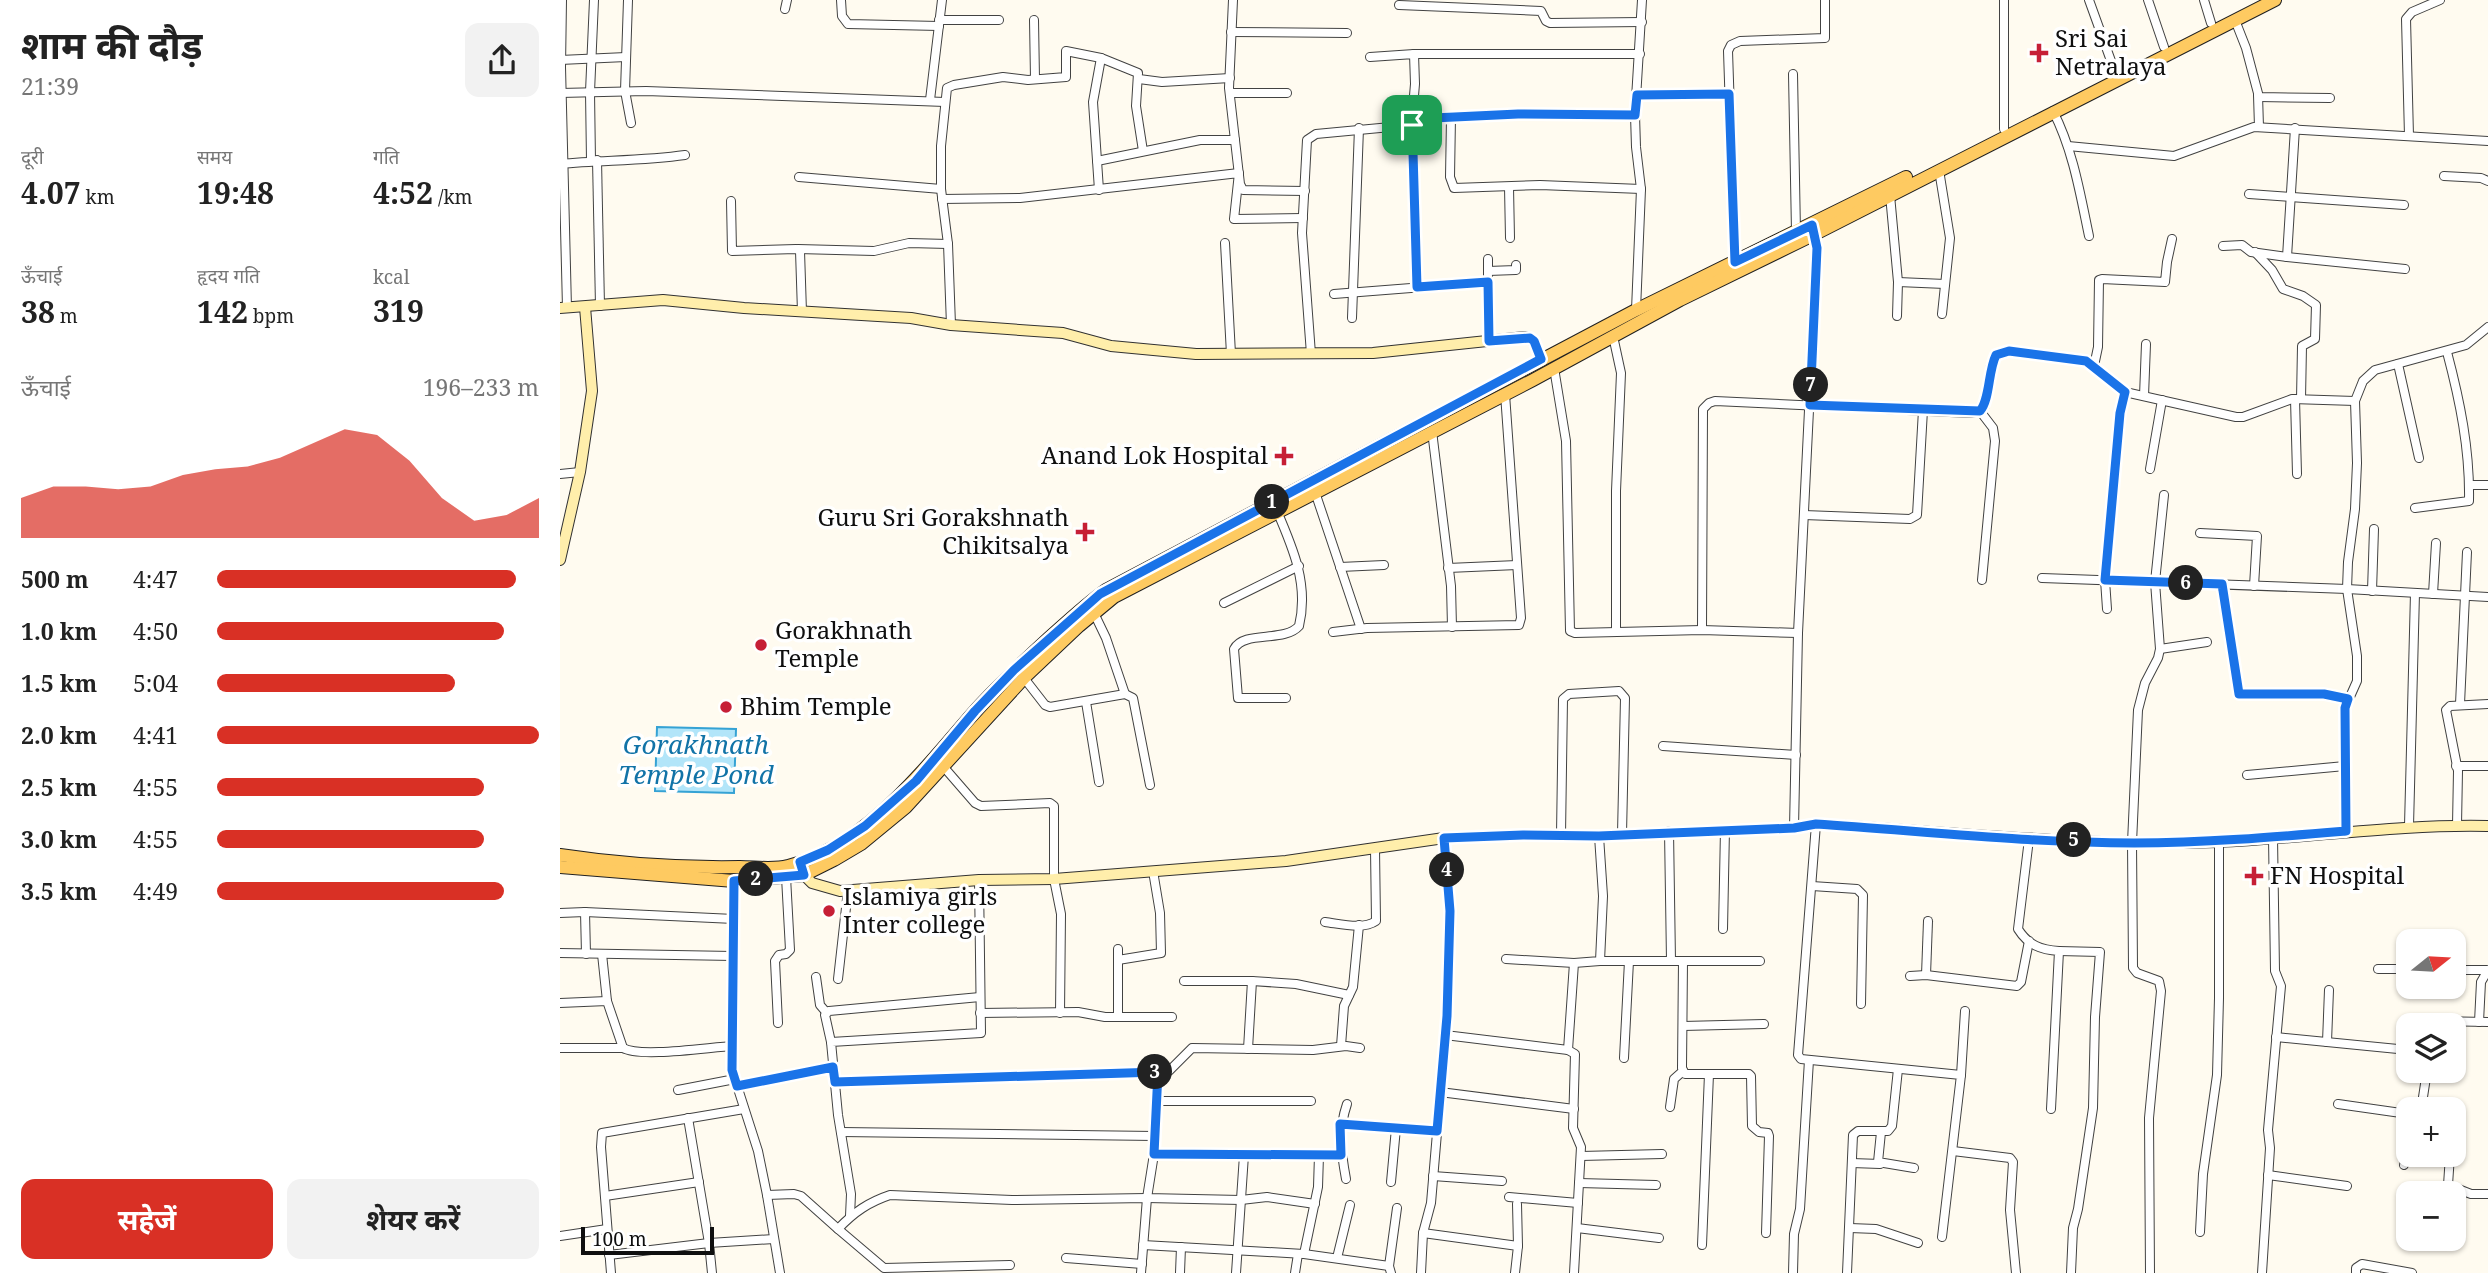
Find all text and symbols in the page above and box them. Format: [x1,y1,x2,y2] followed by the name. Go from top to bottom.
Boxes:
[21,18,202,70] text: शाम की दौड़
[2055,21,2166,82] place label: Sri Sai Netralaya
[465,23,539,97] button: share
[2029,43,2049,63] marker: Sri Sai Netralaya
[21,70,79,102] text: 21:39
[1382,95,1442,155] pin
[1393,106,1431,144] icon: arrive
[21,144,44,170] text: दूरी
[197,144,232,170] text: समय
[373,144,399,170] text: गति
[21,172,81,213] text: 4.07
[197,172,274,213] text: 19:48
[373,172,433,213] text: 4:52
[81,184,115,210] text: km
[433,184,472,210] text: /km
[21,263,62,289] text: ऊँचाई
[197,263,260,289] text: हृदय गति
[373,264,410,290] text: kcal
[373,290,424,331] text: 319
[21,291,55,332] text: 38
[197,291,248,332] text: 142
[55,303,78,329] text: m
[248,303,294,329] text: bpm
[1794,368,1828,402] pin: 7
[21,371,71,403] text: ऊँचाई
[423,371,539,403] text: 196–233 m
[1805,371,1816,397] text: 7
[1041,438,1269,471] place label: Anand Lok Hospital
[1274,446,1294,466] marker: Anand Lok Hospital
[1254,484,1290,520] pin: 1
[1266,488,1277,514] text: 1
[817,500,1069,561] place label: Guru Sri Gorakshnath Chikitsalya
[1075,522,1095,542] marker: Guru Sri Gorakshnath Chikitsalya
[21,563,89,595] text: 500 m
[133,563,178,595] text: 4:47
[2168,566,2204,600] pin: 6
[2180,569,2191,595] text: 6
[775,613,912,674] place label: Gorakhnath Temple
[21,615,97,647] text: 1.0 km
[133,615,178,647] text: 4:50
[753,637,769,653] marker: Gorakhnath Temple
[21,667,97,699] text: 1.5 km
[133,667,178,699] text: 5:04
[740,689,892,722] place label: Bhim Temple
[718,699,734,715] marker: Bhim Temple
[21,719,97,751] text: 2.0 km
[133,719,178,751] text: 4:41
[618,726,775,792] water label: Gorakhnath Temple Pond
[21,771,97,803] text: 2.5 km
[133,771,178,803] text: 4:55
[2056,822,2092,858] pin: 5
[21,823,97,855] text: 3.0 km
[133,823,178,855] text: 4:55
[2068,826,2079,852] text: 5
[1430,852,1464,888] pin: 4
[1441,856,1452,882] text: 4
[2270,858,2405,891] place label: FN Hospital
[738,862,774,896] pin: 2
[750,865,761,891] text: 2
[2244,866,2264,886] marker: FN Hospital
[21,875,97,907] text: 3.5 km
[133,875,178,907] text: 4:49
[843,879,997,940] place label: Islamiya girls Inter college
[821,903,837,919] marker: Islamiya girls Inter college
[2396,929,2466,999] north arrow
[2396,929,2466,1251] map controls
[2396,1013,2466,1083] button: layers
[1138,1054,1172,1090] pin: 3
[1149,1058,1160,1084] text: 3
[2396,1097,2466,1167] button: +
[21,1179,273,1259] button: सहेजें
[287,1179,539,1259] button: शेयर करें
[2396,1181,2466,1251] button: −
[581,1224,714,1256] scale bar
[592,1226,647,1252] text: 100 m

